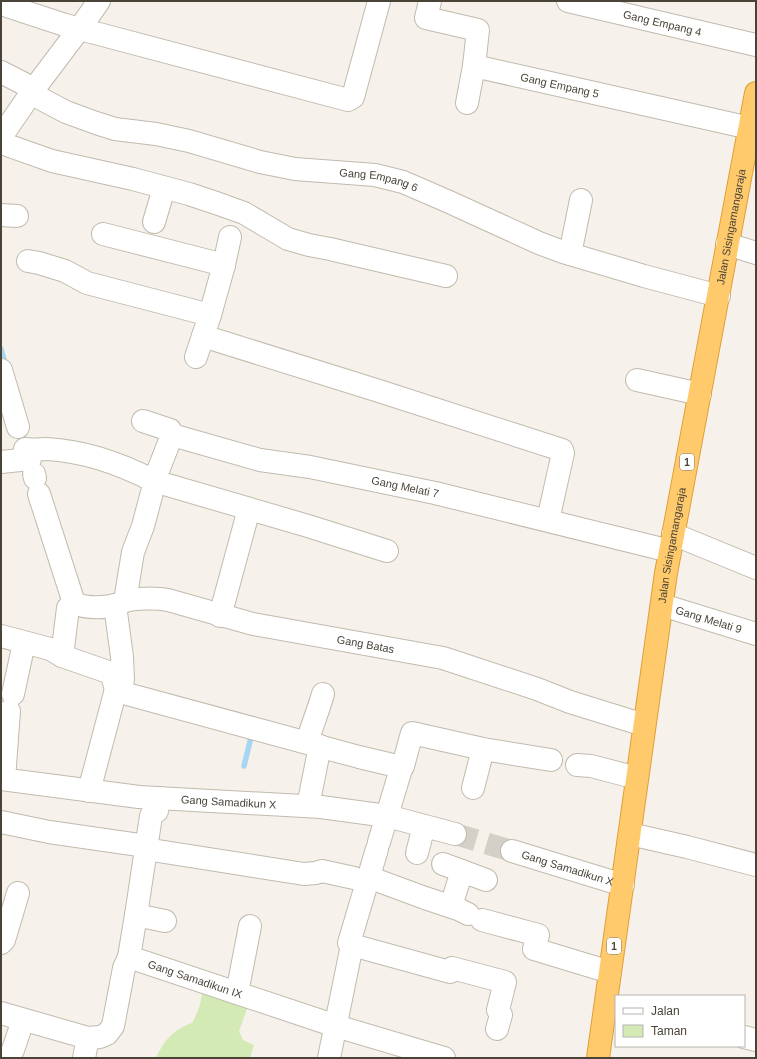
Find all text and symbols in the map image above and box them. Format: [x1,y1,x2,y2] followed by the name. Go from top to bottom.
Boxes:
[622,8,703,38] street label: Gang Empang 4
[519,71,600,100] street label: Gang Empang 5
[339,166,420,194] street label: Gang Empang 6
[714,167,748,286] street label: Jalan Sisingamangaraja
[680,454,694,470] road number: 1
[370,474,440,500] street label: Gang Melati 7
[656,485,688,604] street label: Jalan Sisingamangaraja
[674,604,743,635] street label: Gang Melati 9
[336,633,396,655] street label: Gang Batas
[181,793,277,811] street label: Gang Samadikun X
[520,848,615,888] street label: Gang Samadikun X
[607,938,621,954] road number: 1
[146,958,244,1001] street label: Gang Samadikun IX
[615,995,745,1047] legend
[651,1004,680,1018] text: Jalan
[651,1024,687,1038] text: Taman

